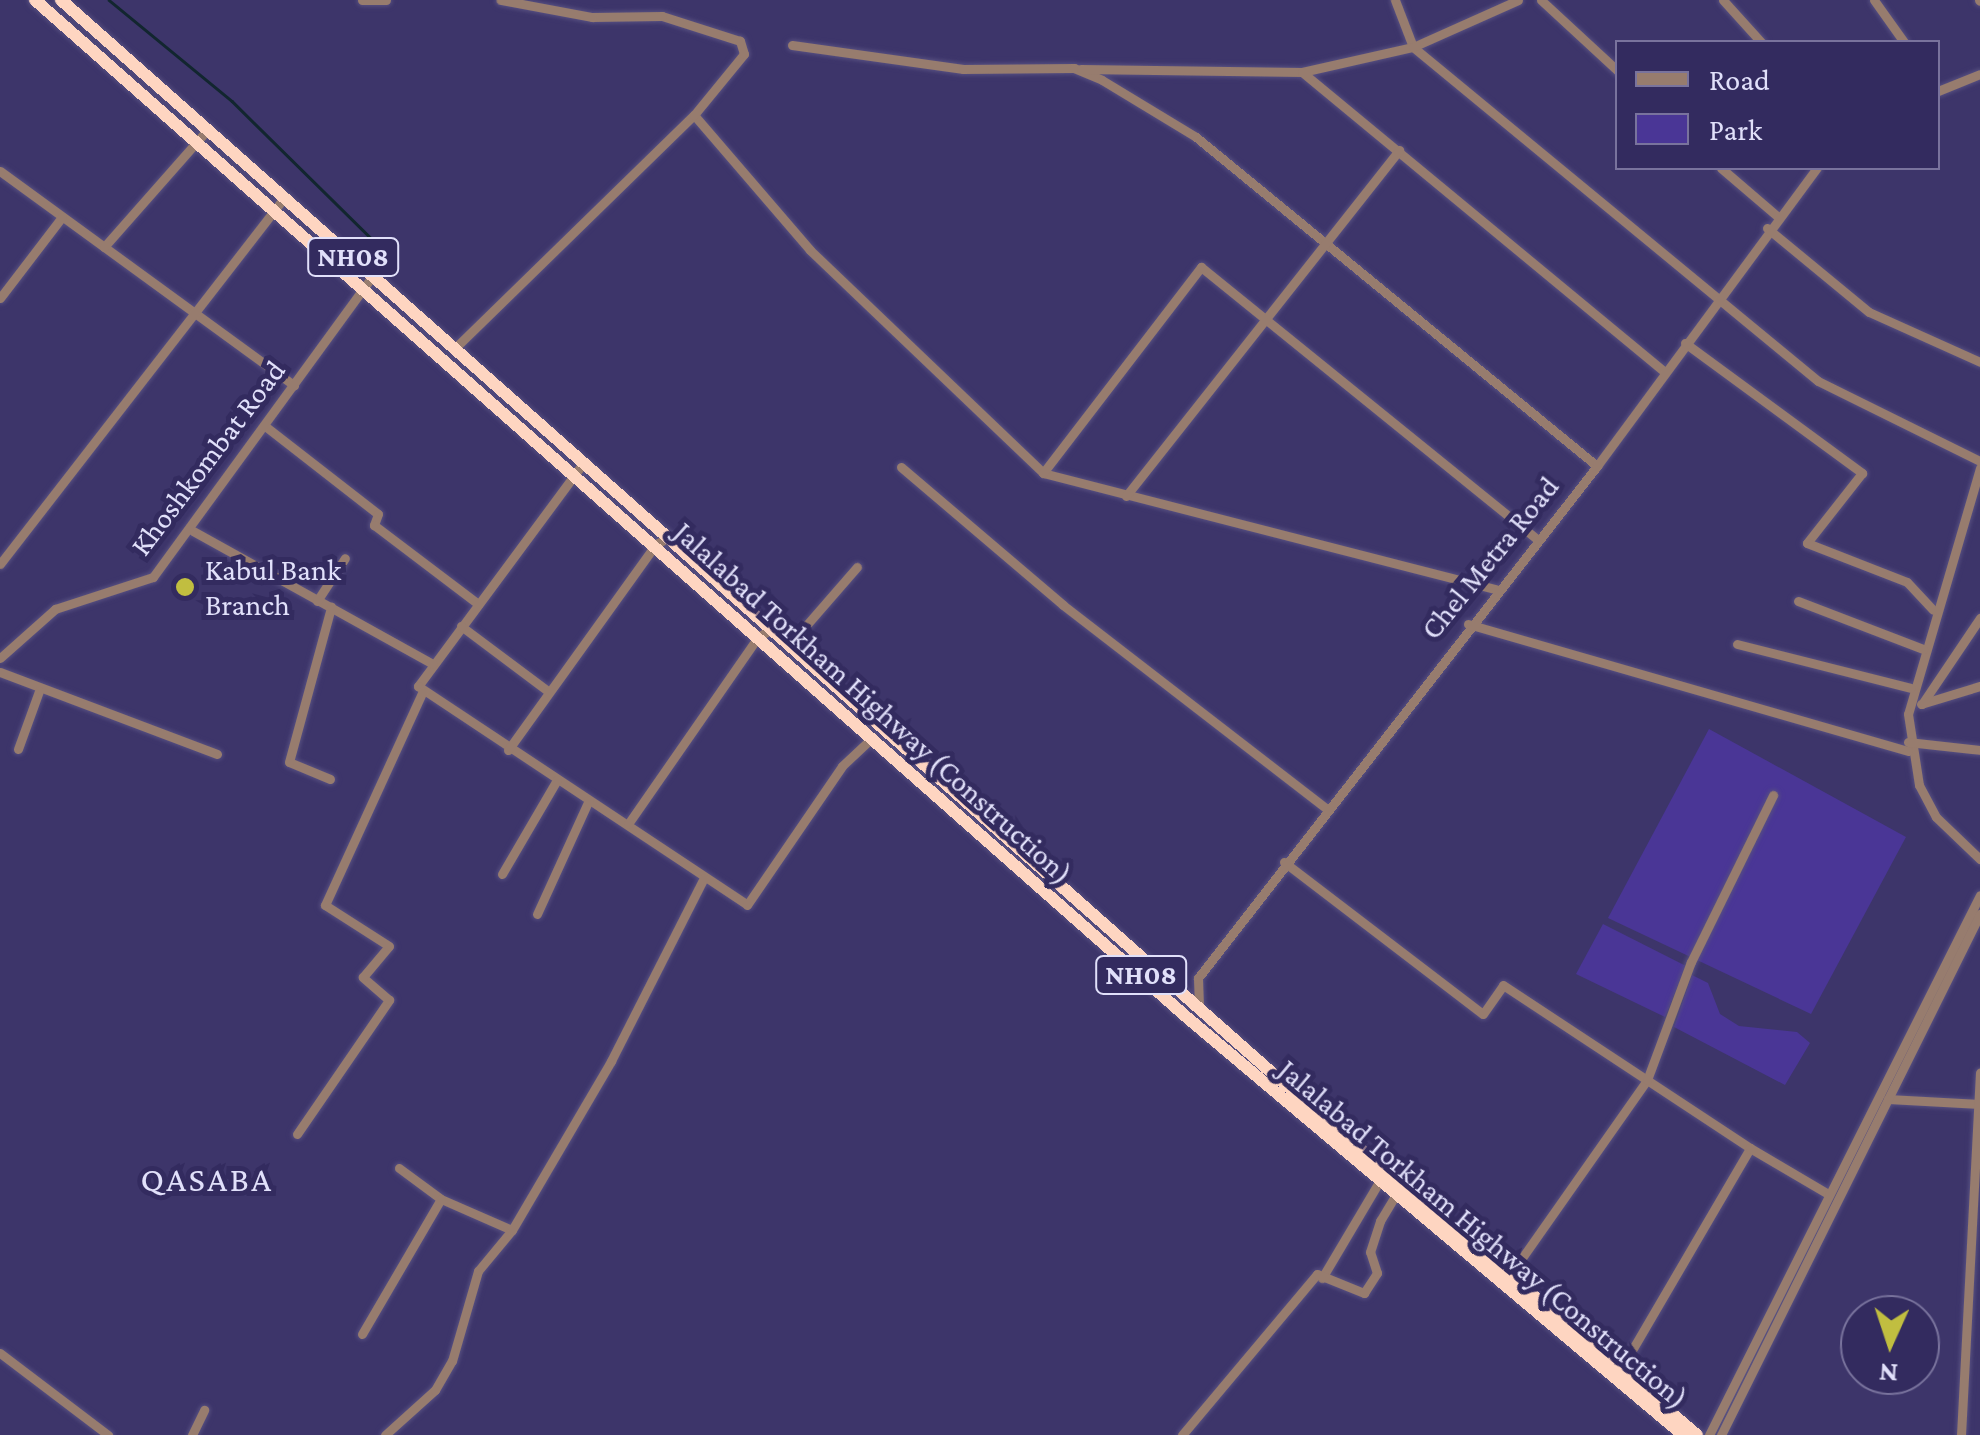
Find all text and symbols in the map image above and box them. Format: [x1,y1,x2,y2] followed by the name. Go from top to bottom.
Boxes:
[1615,40,1940,170] legend
[1709,63,1770,96] text: Road
[1709,113,1762,146] text: Park
[306,234,400,280] road number: NH08
[123,353,293,563] street label: Khoshkombat Road
[1413,469,1567,647] street label: Chel Metra Road
[666,514,1080,892] street label: Jalalabad Torkham Highway (Construction)
[205,552,341,622] place label: Kabul Bank Branch
[174,576,196,598] marker: Kabul Bank Branch
[1094,952,1188,998] road number: NH08
[1271,1052,1695,1416] street label: Jalalabad Torkham Highway (Construction)
[140,1159,274,1201] district label: QASABA
[1840,1295,1940,1395] north arrow
[1878,1357,1899,1389] text: N

